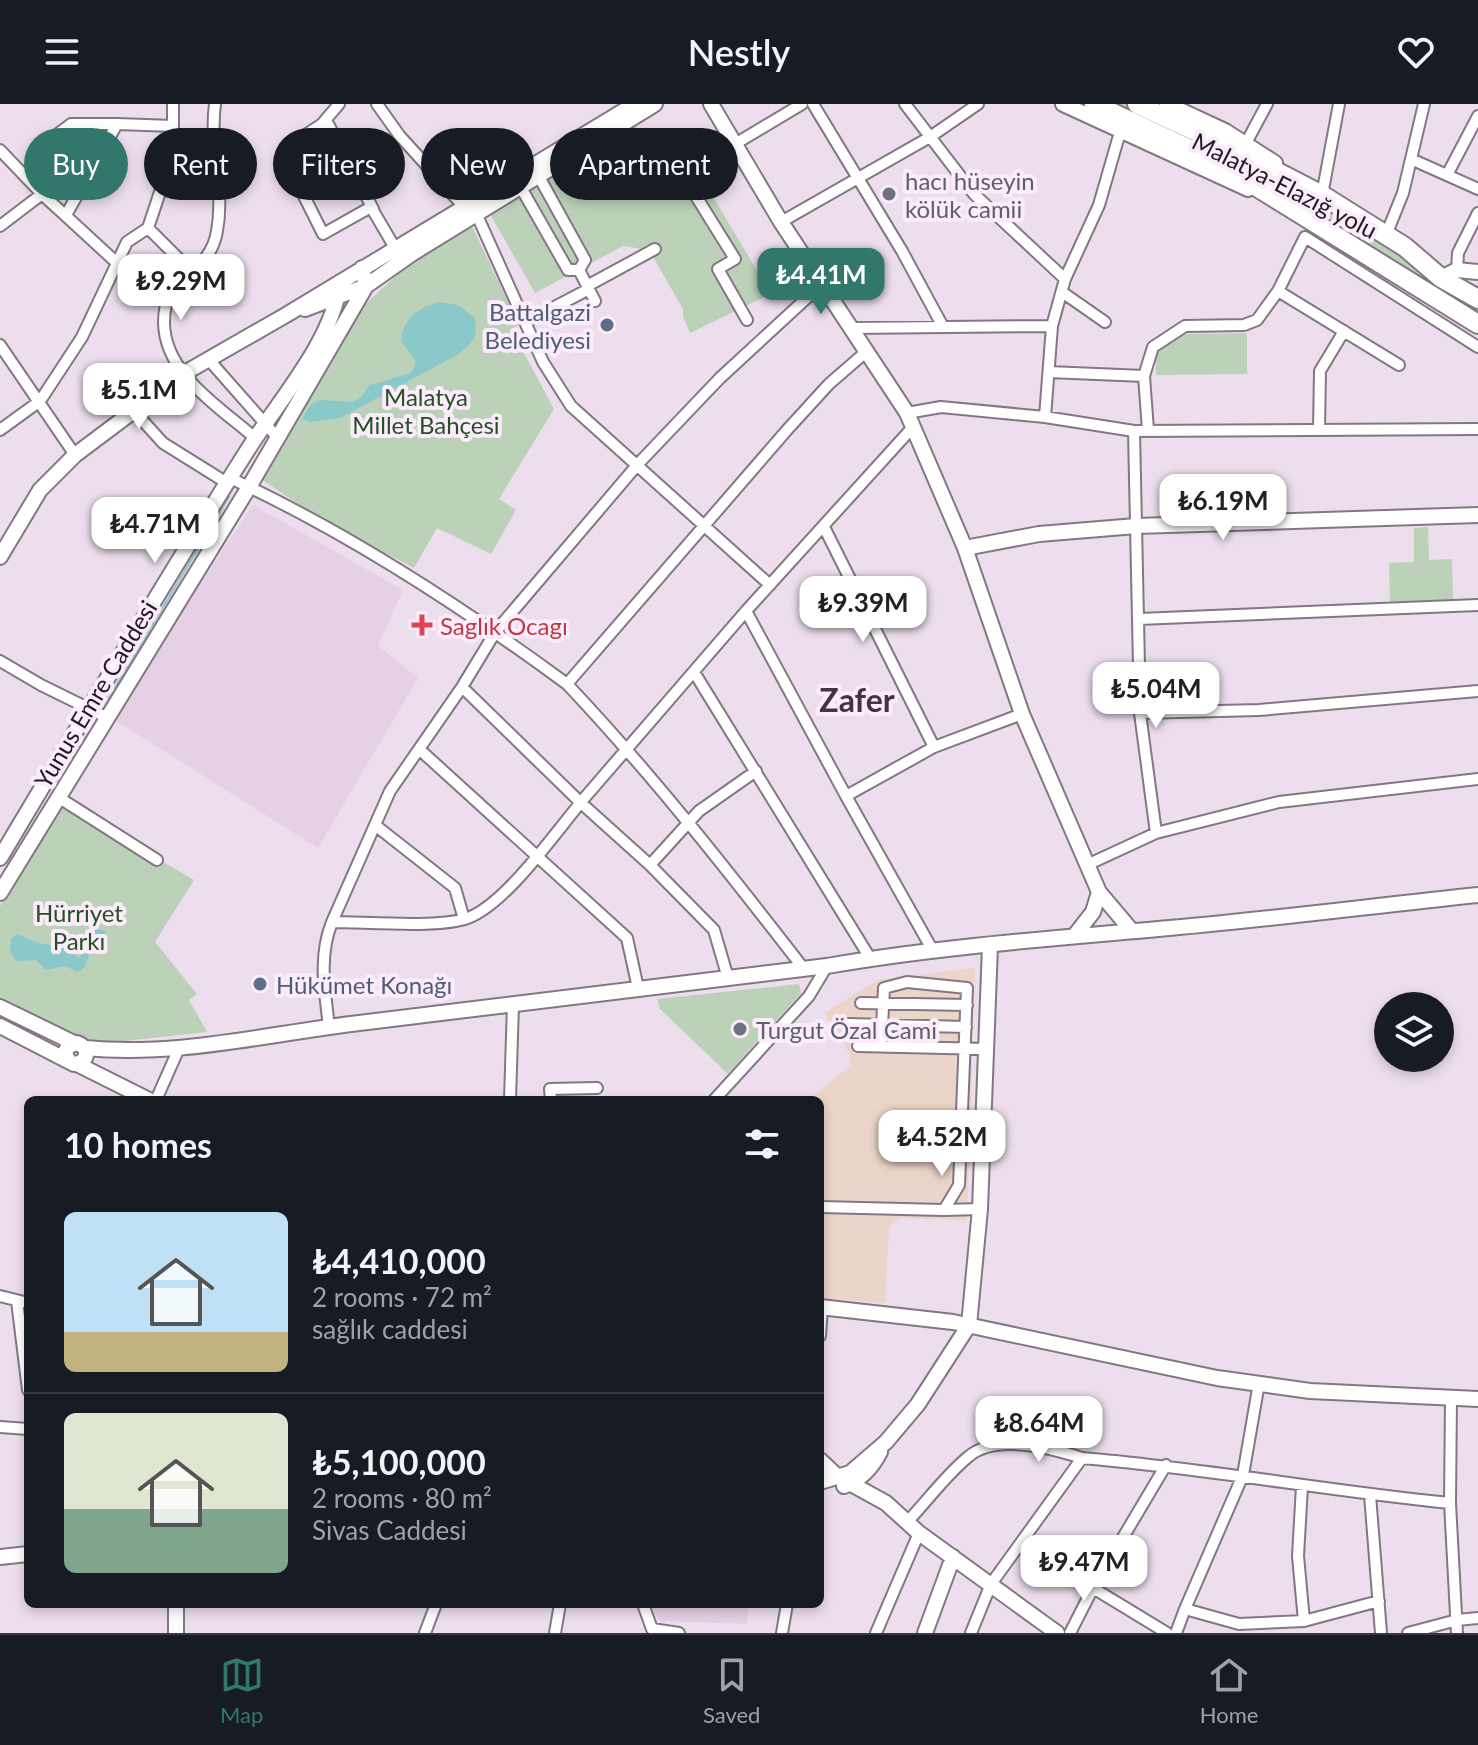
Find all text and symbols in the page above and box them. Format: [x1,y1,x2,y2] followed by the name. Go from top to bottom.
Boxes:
[40,30,84,74] icon: menu
[688,30,790,74] text: Nestly
[1394,30,1438,74] icon: heart
[1188,126,1382,244] street label: Malatya-Elazığ yolu
[24,128,128,200] chip: Buy
[144,128,257,200] chip: Rent
[273,128,405,200] chip: Filters
[421,128,534,200] chip: New
[550,128,738,200] chip: Apartment
[905,166,1035,223] place label: hacı hüseyin kölük camii
[880,185,898,203] marker: hacı hüseyin kölük camii
[756,248,886,316] pin: ₺4.41M
[116,254,246,322] pin: ₺9.29M
[775,258,867,290] text: ₺4.41M
[135,264,227,296] text: ₺9.29M
[485,297,591,354] place label: Battalgazi Belediyesi
[598,316,616,334] marker: Battalgazi Belediyesi
[83,363,195,431] pin: ₺5.1M
[101,373,177,405] text: ₺5.1M
[352,382,500,439] park label: Malatya Millet Bahçesi
[1158,474,1288,542] pin: ₺6.19M
[1177,484,1269,516] text: ₺6.19M
[90,497,220,565] pin: ₺4.71M
[109,507,201,539] text: ₺4.71M
[798,576,928,644] pin: ₺9.39M
[817,586,909,618] text: ₺9.39M
[28,595,162,793] street label: Yunus Emre Caddesi
[440,611,568,640] place label: Saglık Ocagı
[411,614,433,636] marker: Saglık Ocagı
[1091,662,1221,730] pin: ₺5.04M
[1110,672,1202,704] text: ₺5.04M
[819,680,895,719] district label: Zafer
[35,898,123,955] park label: Hürriyet Parkı
[276,970,452,999] place label: Hükümet Konağı
[251,975,269,993] marker: Hükümet Konağı
[1374,992,1454,1072] map controls
[1374,992,1454,1072] button: layers
[756,1015,937,1044] place label: Turgut Özal Cami
[731,1020,749,1038] marker: Turgut Özal Cami
[877,1110,1007,1178] pin: ₺4.52M
[896,1120,988,1152] text: ₺4.52M
[740,1122,784,1166] icon: filters
[64,1124,212,1165] text: 10 homes
[312,1240,486,1281] text: ₺4,410,000
[128,1244,224,1340] icon: home
[312,1281,492,1313] text: 2 rooms · 72 m²
[312,1313,468,1345] text: sağlık caddesi
[974,1396,1104,1464] pin: ₺8.64M
[993,1406,1085,1438] text: ₺8.64M
[312,1441,486,1482] text: ₺5,100,000
[128,1445,224,1541] icon: home
[312,1482,492,1514] text: 2 rooms · 80 m²
[312,1514,467,1546] text: Sivas Caddesi
[1019,1535,1149,1603] pin: ₺9.47M
[1038,1545,1130,1577] text: ₺9.47M
[220,1653,264,1728] tab: Map
[703,1653,760,1728] tab: Saved
[1200,1653,1258,1728] tab: Home

